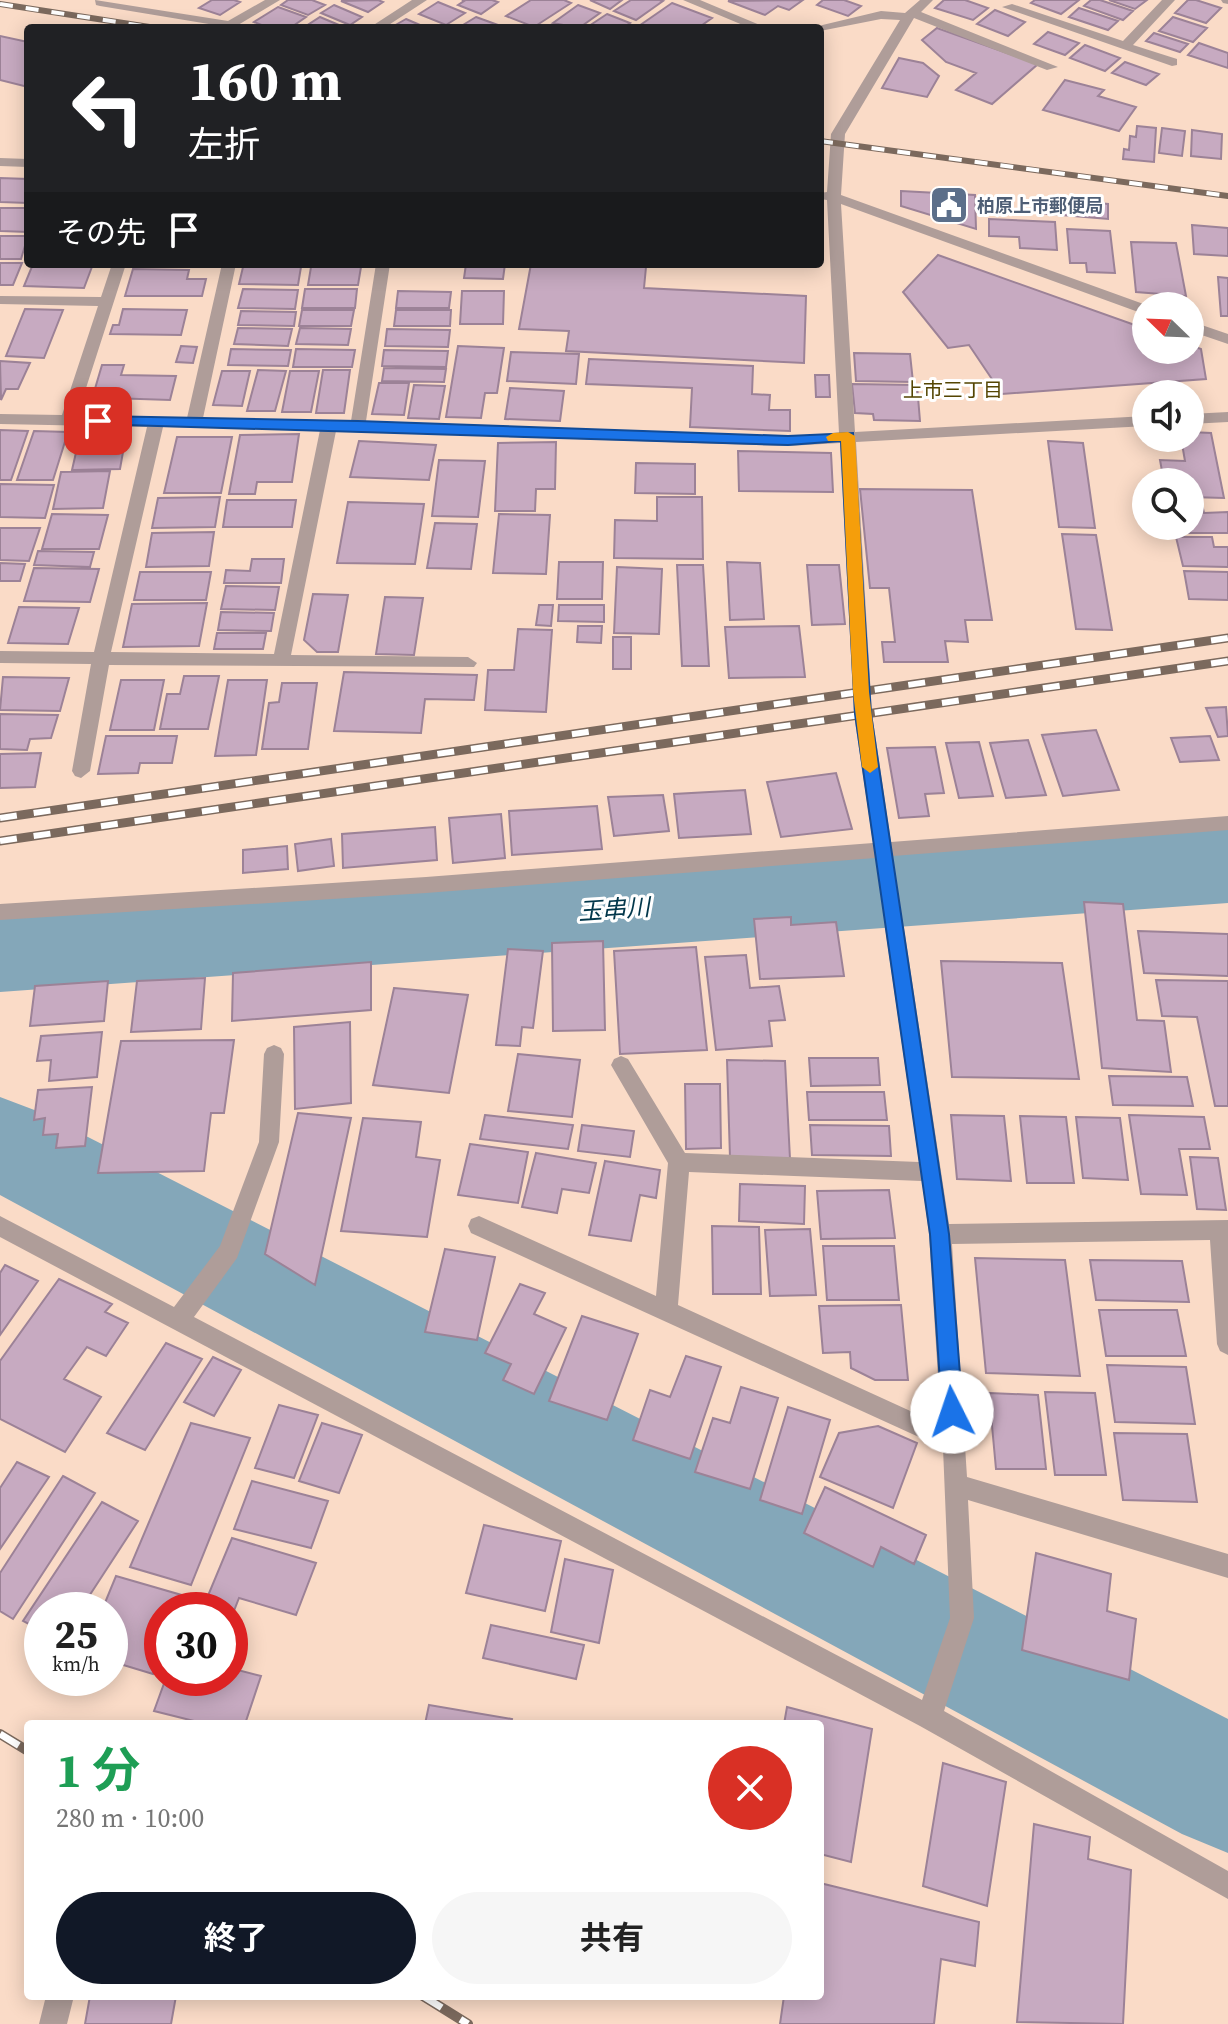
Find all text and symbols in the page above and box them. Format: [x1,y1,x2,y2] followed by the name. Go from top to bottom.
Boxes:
[188,42,342,119] text: 160 m
[56,56,160,160] icon: left
[188,120,260,169] text: 左折
[928,184,970,226] public building icon: 柏原上市郵便局
[977,193,1103,218] place label: 柏原上市郵便局
[162,208,206,252] icon: arrive
[56,212,146,253] text: その先
[1132,292,1204,364] north arrow
[1132,292,1204,540] map controls
[903,376,1003,404] district label: 上市三丁目
[1132,380,1204,452] button: sound
[64,387,132,455] pin
[76,399,120,443] icon: arrive
[1132,468,1204,540] button: search
[577,890,654,928] water label: 玉串川
[910,1370,994,1454] position arrow
[144,1592,248,1696] speed limit sign: 30
[54,1607,98,1661] text: 25
[52,1650,100,1678] text: km/h
[56,1737,140,1803] text: 1 分
[708,1746,792,1830] button: close
[56,1800,204,1836] text: 280 m · 10:00
[56,1892,416,1984] button: 終了
[432,1892,792,1984] button: 共有

